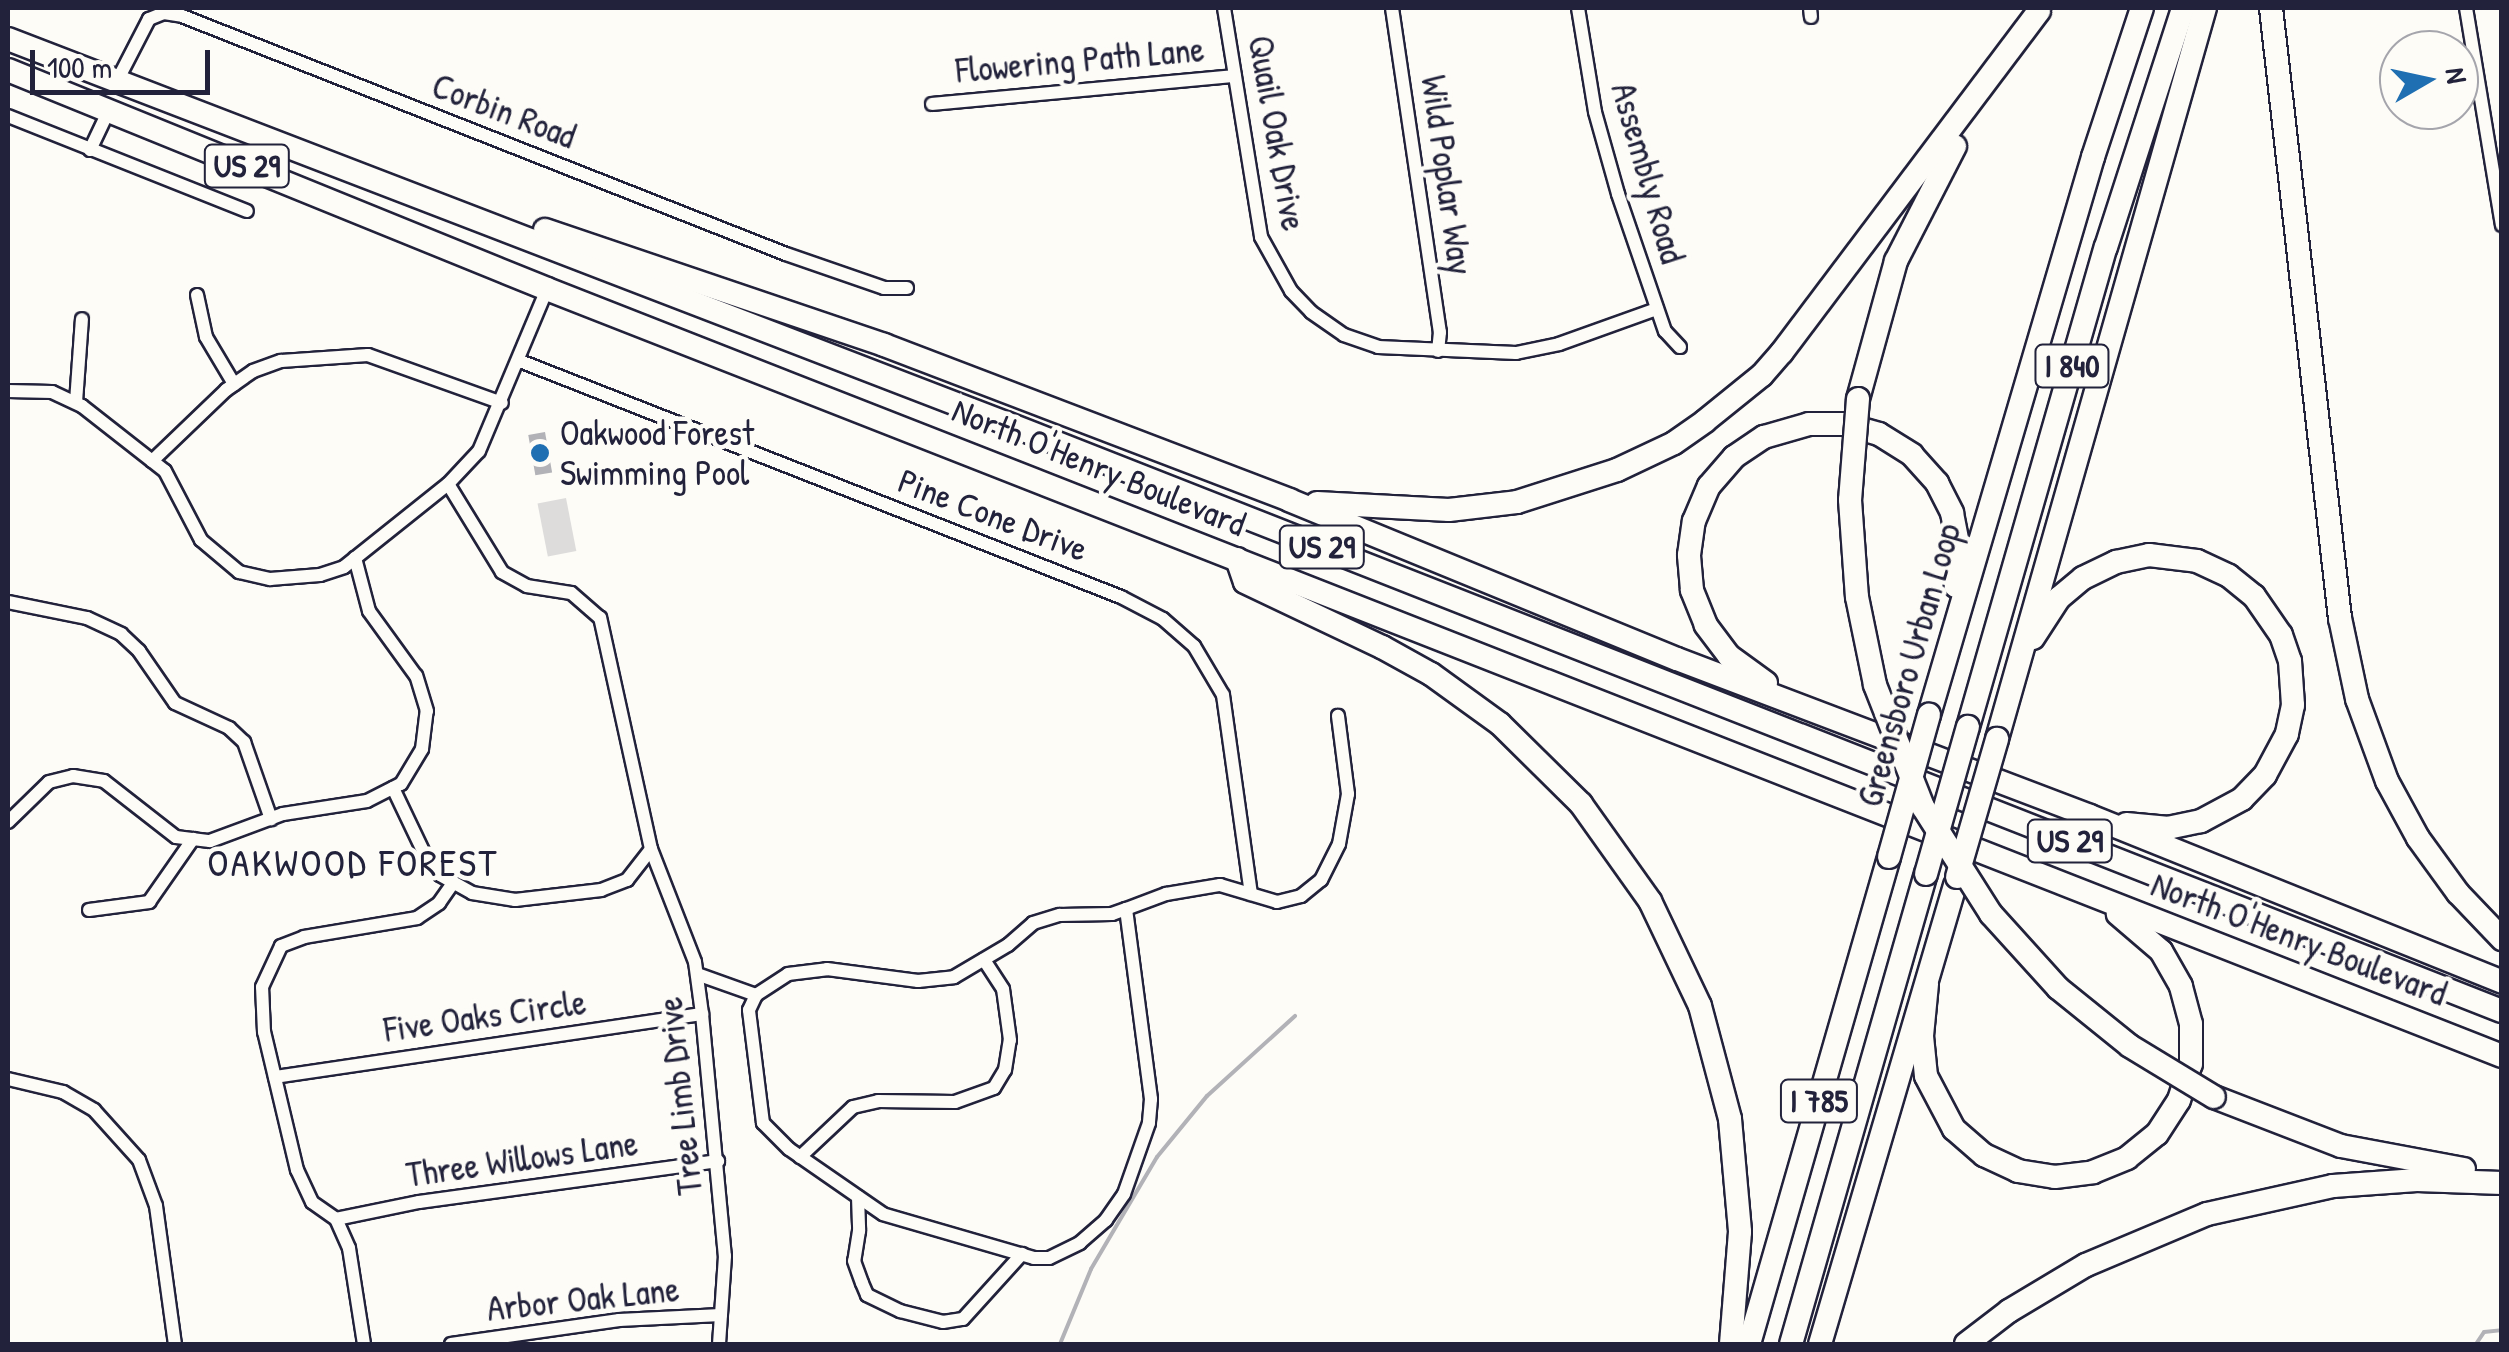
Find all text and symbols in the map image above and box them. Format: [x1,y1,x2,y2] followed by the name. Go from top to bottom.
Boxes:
[954,28,1206,92] street label: Flowering Path Lane
[35,30,215,92] scale bar
[2379,30,2479,130] north arrow
[1239,32,1315,234] street label: Quail Oak Drive
[47,47,112,87] text: 100 m
[426,64,582,158] street label: Corbin Road
[2437,65,2477,86] text: N
[1412,73,1482,277] street label: Wild Poplar Way
[1602,78,1694,268] street label: Assembly Road
[202,139,292,193] road number: US 29
[2032,339,2112,393] road number: I 840
[946,389,1252,545] street label: North O'Henry Boulevard
[560,412,754,494] place label: Oakwood Forest Swimming Pool
[529,442,551,464] marker: Oakwood Forest Swimming Pool
[892,460,1094,570] street label: Pine Cone Drive
[1848,519,1970,811] street label: Greensboro Urban Loop
[1277,520,1367,574] road number: US 29
[2025,814,2115,868] road number: US 29
[207,840,499,886] district label: OAKWOOD FOREST
[2146,863,2452,1015] street label: North O'Henry Boulevard
[381,981,589,1051] street label: Five Oaks Circle
[649,995,711,1197] street label: Tree Limb Drive
[1779,1074,1859,1128] road number: I 785
[404,1122,640,1196] street label: Three Willows Lane
[485,1268,681,1330] street label: Arbor Oak Lane

